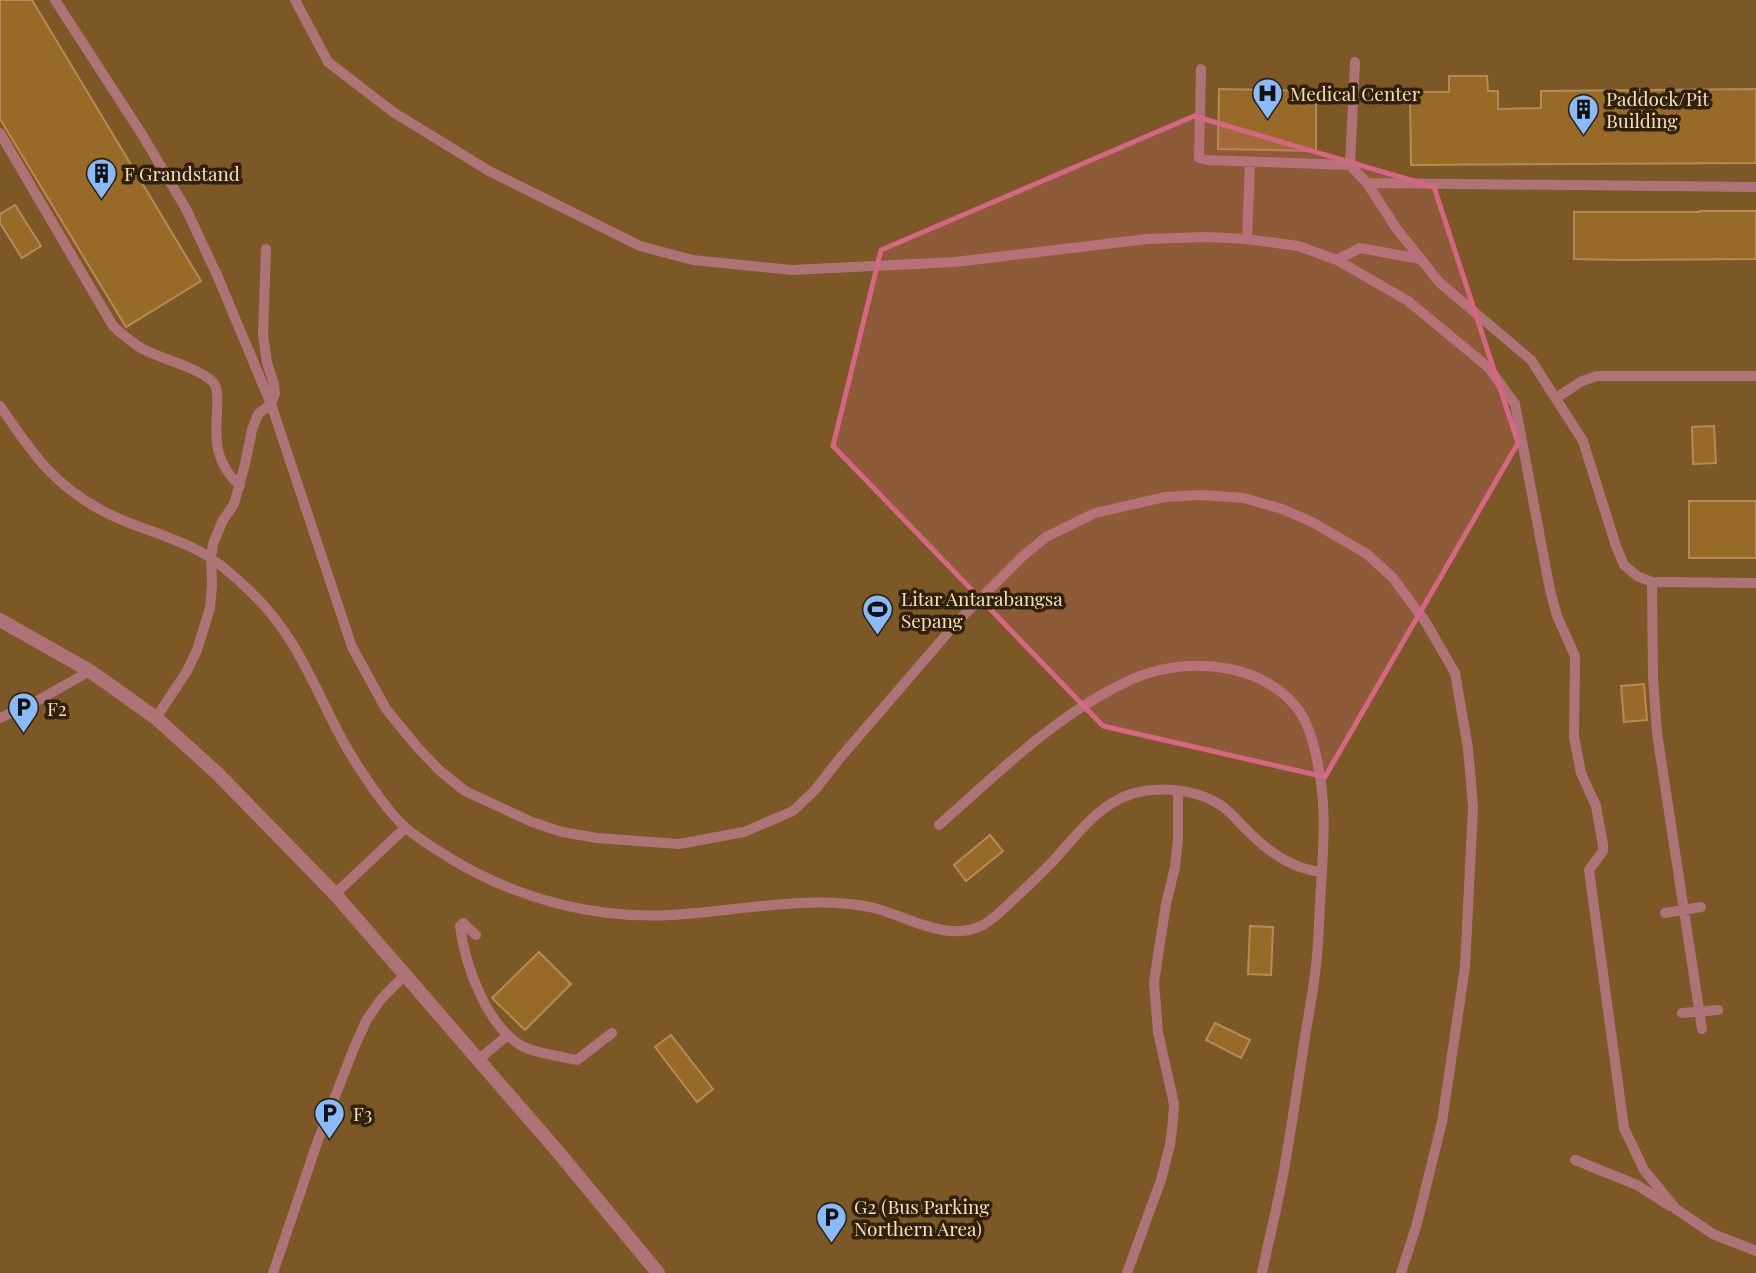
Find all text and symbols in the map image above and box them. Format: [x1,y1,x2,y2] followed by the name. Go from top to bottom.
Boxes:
[1250,76,1284,120] hospital icon: Medical Center
[1290,80,1421,106] place label: Medical Center
[1606,85,1709,133] place label: Paddock/Pit Building
[1566,92,1600,136] building icon: Paddock/Pit Building
[84,156,118,200] building icon: F Grandstand
[124,160,240,186] place label: F Grandstand
[901,585,1063,633] place label: Litar Antarabangsa Sepang
[861,592,895,636] sports icon: Litar Antarabangsa Sepang
[7,691,41,735] parking icon: F2
[47,695,67,721] place label: F2
[313,1096,347,1140] parking icon: F3
[353,1100,372,1126] place label: F3
[854,1193,989,1241] place label: G2 (Bus Parking Northern Area)
[814,1200,848,1244] parking icon: G2 (Bus Parking Northern Area)

